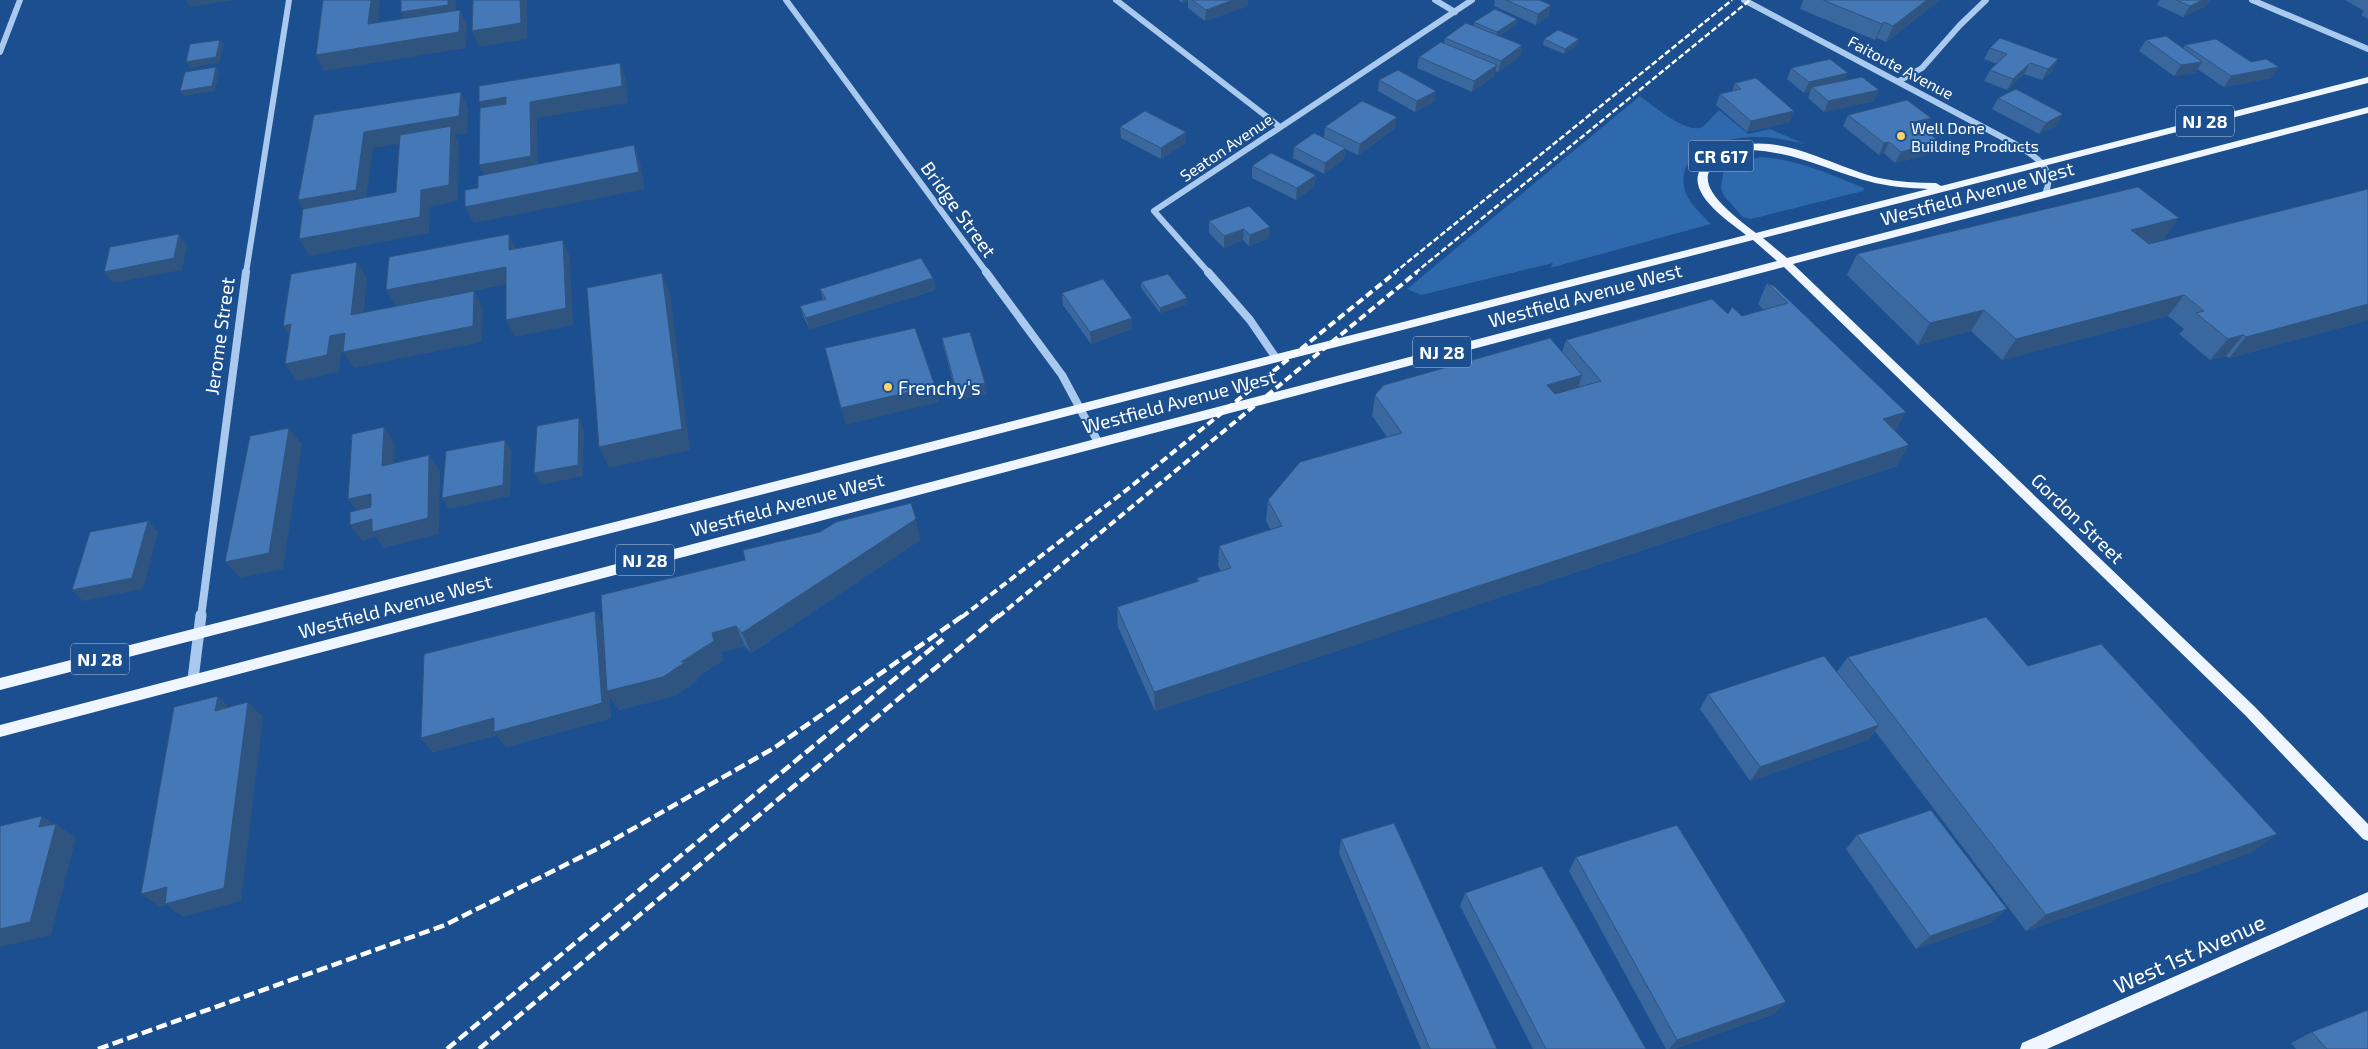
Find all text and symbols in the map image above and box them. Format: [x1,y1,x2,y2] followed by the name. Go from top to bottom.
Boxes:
[1845,31,1957,103] street label: Faitoute Avenue
[2176,105,2234,136] road number: NJ 28
[1176,109,1276,185] street label: Seaton Avenue
[1911,118,2039,155] place label: Well Done Building Products
[1895,130,1907,142] marker: Well Done Building Products
[1688,140,1754,172] road number: CR 617
[1878,156,2076,230] street label: Westfield Avenue West
[917,157,1001,261] street label: Bridge Street
[1486,258,1684,332] street label: Westfield Avenue West
[199,276,239,396] street label: Jerome Street
[1413,337,1471,368] road number: NJ 28
[1080,364,1278,438] street label: Westfield Avenue West
[898,376,981,399] place label: Frenchy's
[882,381,894,393] marker: Frenchy's
[688,467,886,541] street label: Westfield Avenue West
[2027,468,2129,568] street label: Gordon Street
[616,544,674,576] road number: NJ 28
[296,569,494,643] street label: Westfield Avenue West
[71,644,129,674] road number: NJ 28
[2109,908,2269,998] street label: West 1st Avenue

